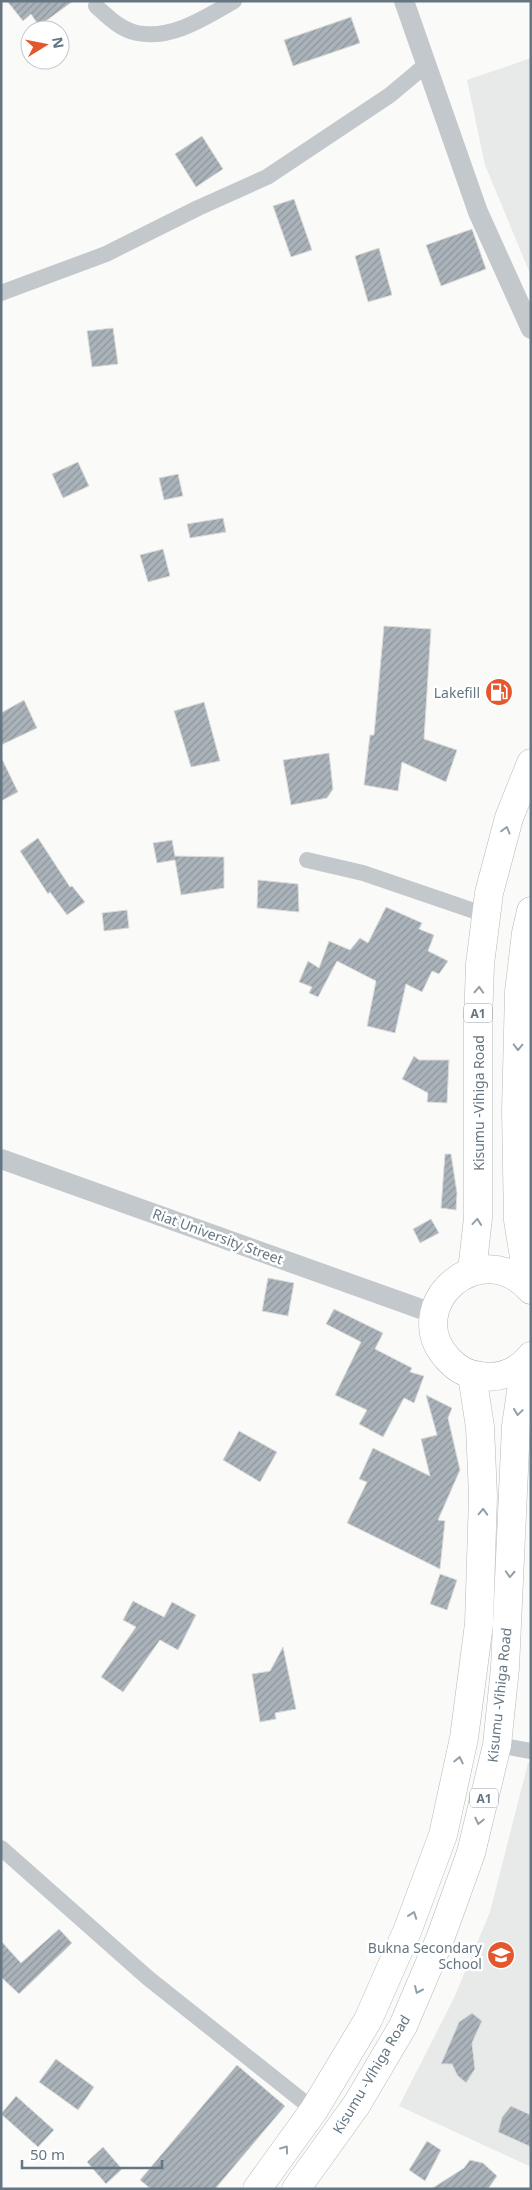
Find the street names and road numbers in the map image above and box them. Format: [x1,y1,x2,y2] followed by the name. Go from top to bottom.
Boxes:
[464,1004,492,1022] road number: A1
[469,1035,488,1171] street label: Kisumu -Vihiga Road
[150,1204,286,1268] street label: Riat University Street
[482,1627,516,1763] street label: Kisumu -Vihiga Road
[470,1789,498,1808] road number: A1
[328,2011,414,2137] street label: Kisumu -Vihiga Road

